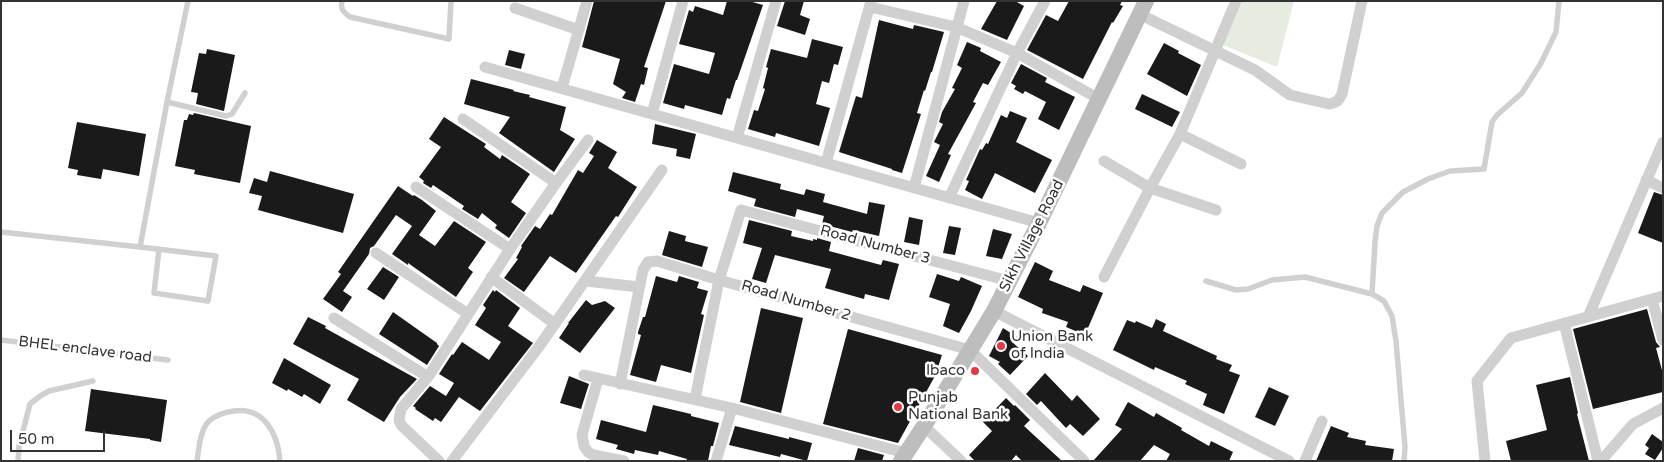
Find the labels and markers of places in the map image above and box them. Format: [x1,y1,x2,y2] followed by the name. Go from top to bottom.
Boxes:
[1011,328,1093,363] place label: Union Bank of India
[995,340,1007,352] marker: Union Bank of India
[926,362,965,380] place label: Ibaco
[969,365,981,377] marker: Ibaco
[908,389,1008,424] place label: Punjab National Bank
[892,401,904,413] marker: Punjab National Bank

